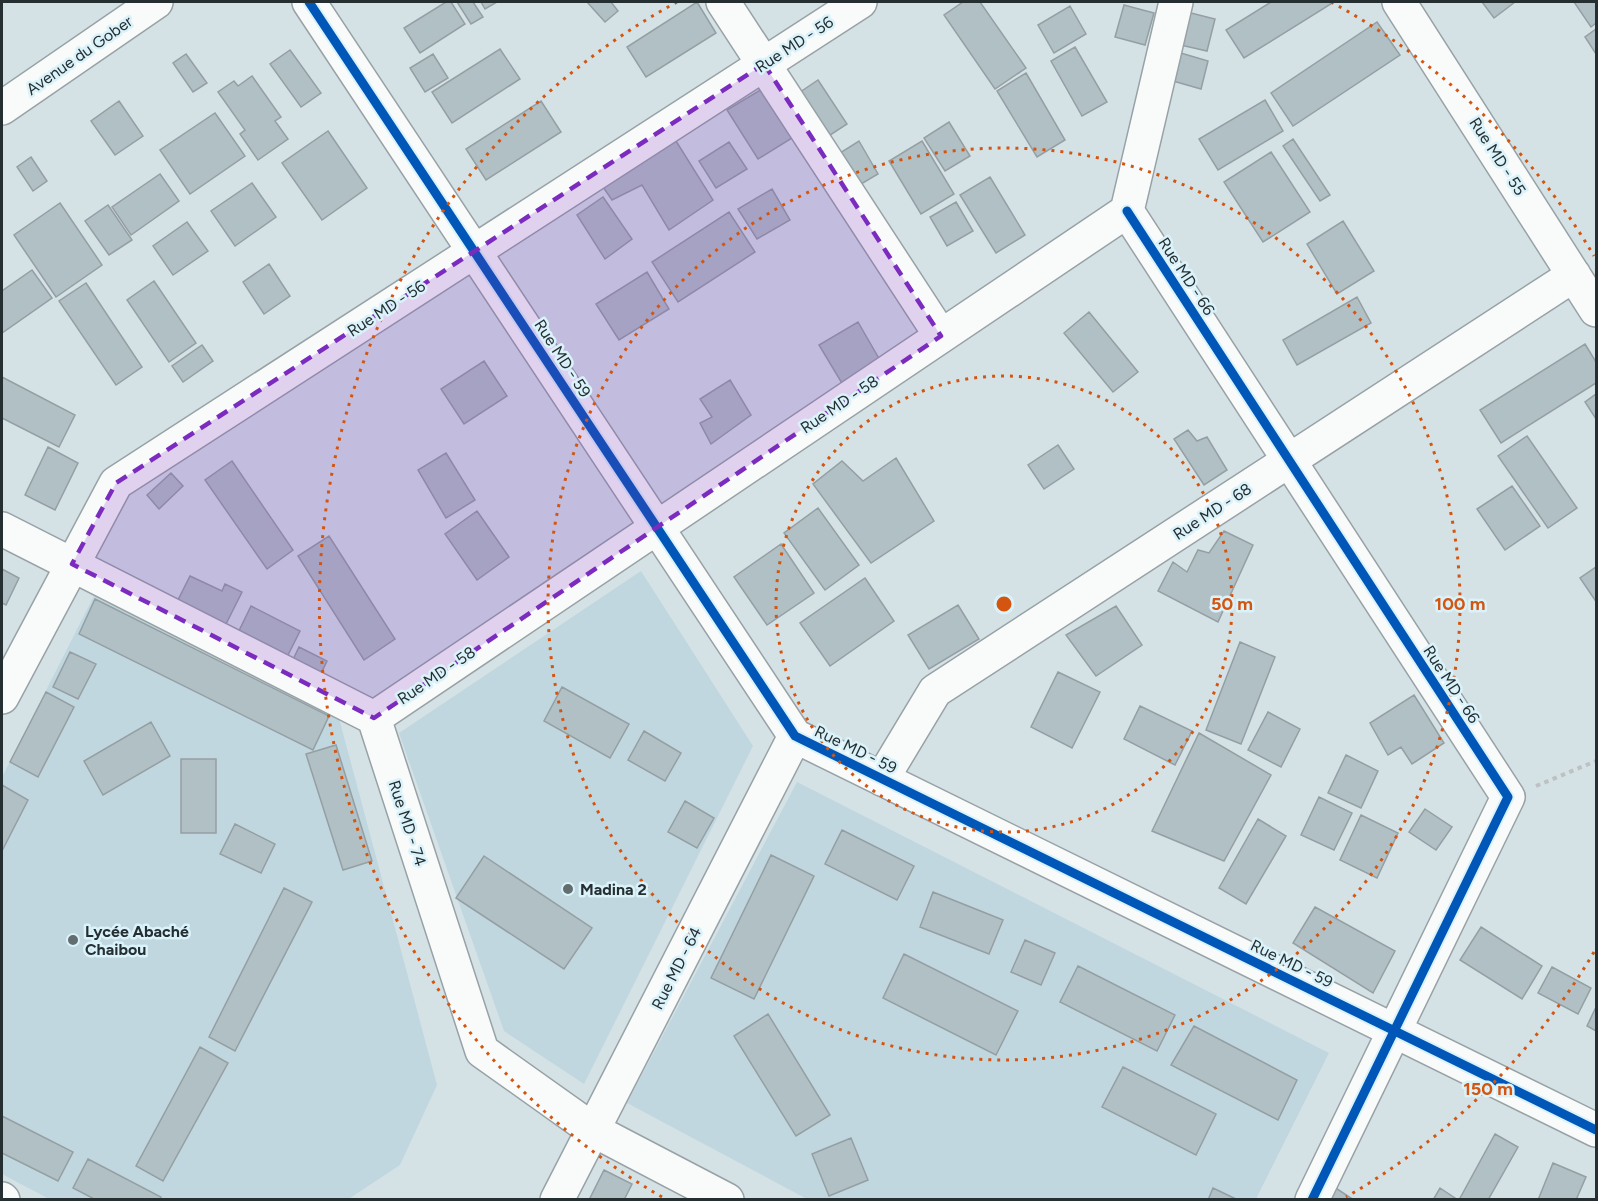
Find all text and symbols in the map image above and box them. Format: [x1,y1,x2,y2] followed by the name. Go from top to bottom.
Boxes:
[23,11,137,99] street label: Avenue du Gober
[752,12,837,77] street label: Rue MD - 56
[1465,114,1530,199] street label: Rue MD - 55
[1154,234,1219,319] street label: Rue MD - 66
[344,276,429,341] street label: Rue MD - 56
[530,316,595,401] street label: Rue MD - 59
[797,371,882,437] street label: Rue MD - 58
[1170,479,1255,544] street label: Rue MD - 68
[1211,593,1253,615] text: 50 m
[1435,593,1485,615] text: 100 m
[994,594,1014,614] centre of rings
[394,642,479,708] street label: Rue MD - 58
[1419,642,1484,727] street label: Rue MD - 66
[812,721,900,777] street label: Rue MD - 59
[385,778,430,869] street label: Rue MD - 74
[580,880,647,899] place label: Madina 2
[561,882,575,896] marker: Madina 2
[85,922,189,959] place label: Lycée Abaché Chaibou
[648,924,705,1013] street label: Rue MD - 64
[66,933,80,947] marker: Lycée Abaché Chaibou
[1248,935,1336,991] street label: Rue MD - 59
[1463,1078,1513,1100] text: 150 m

